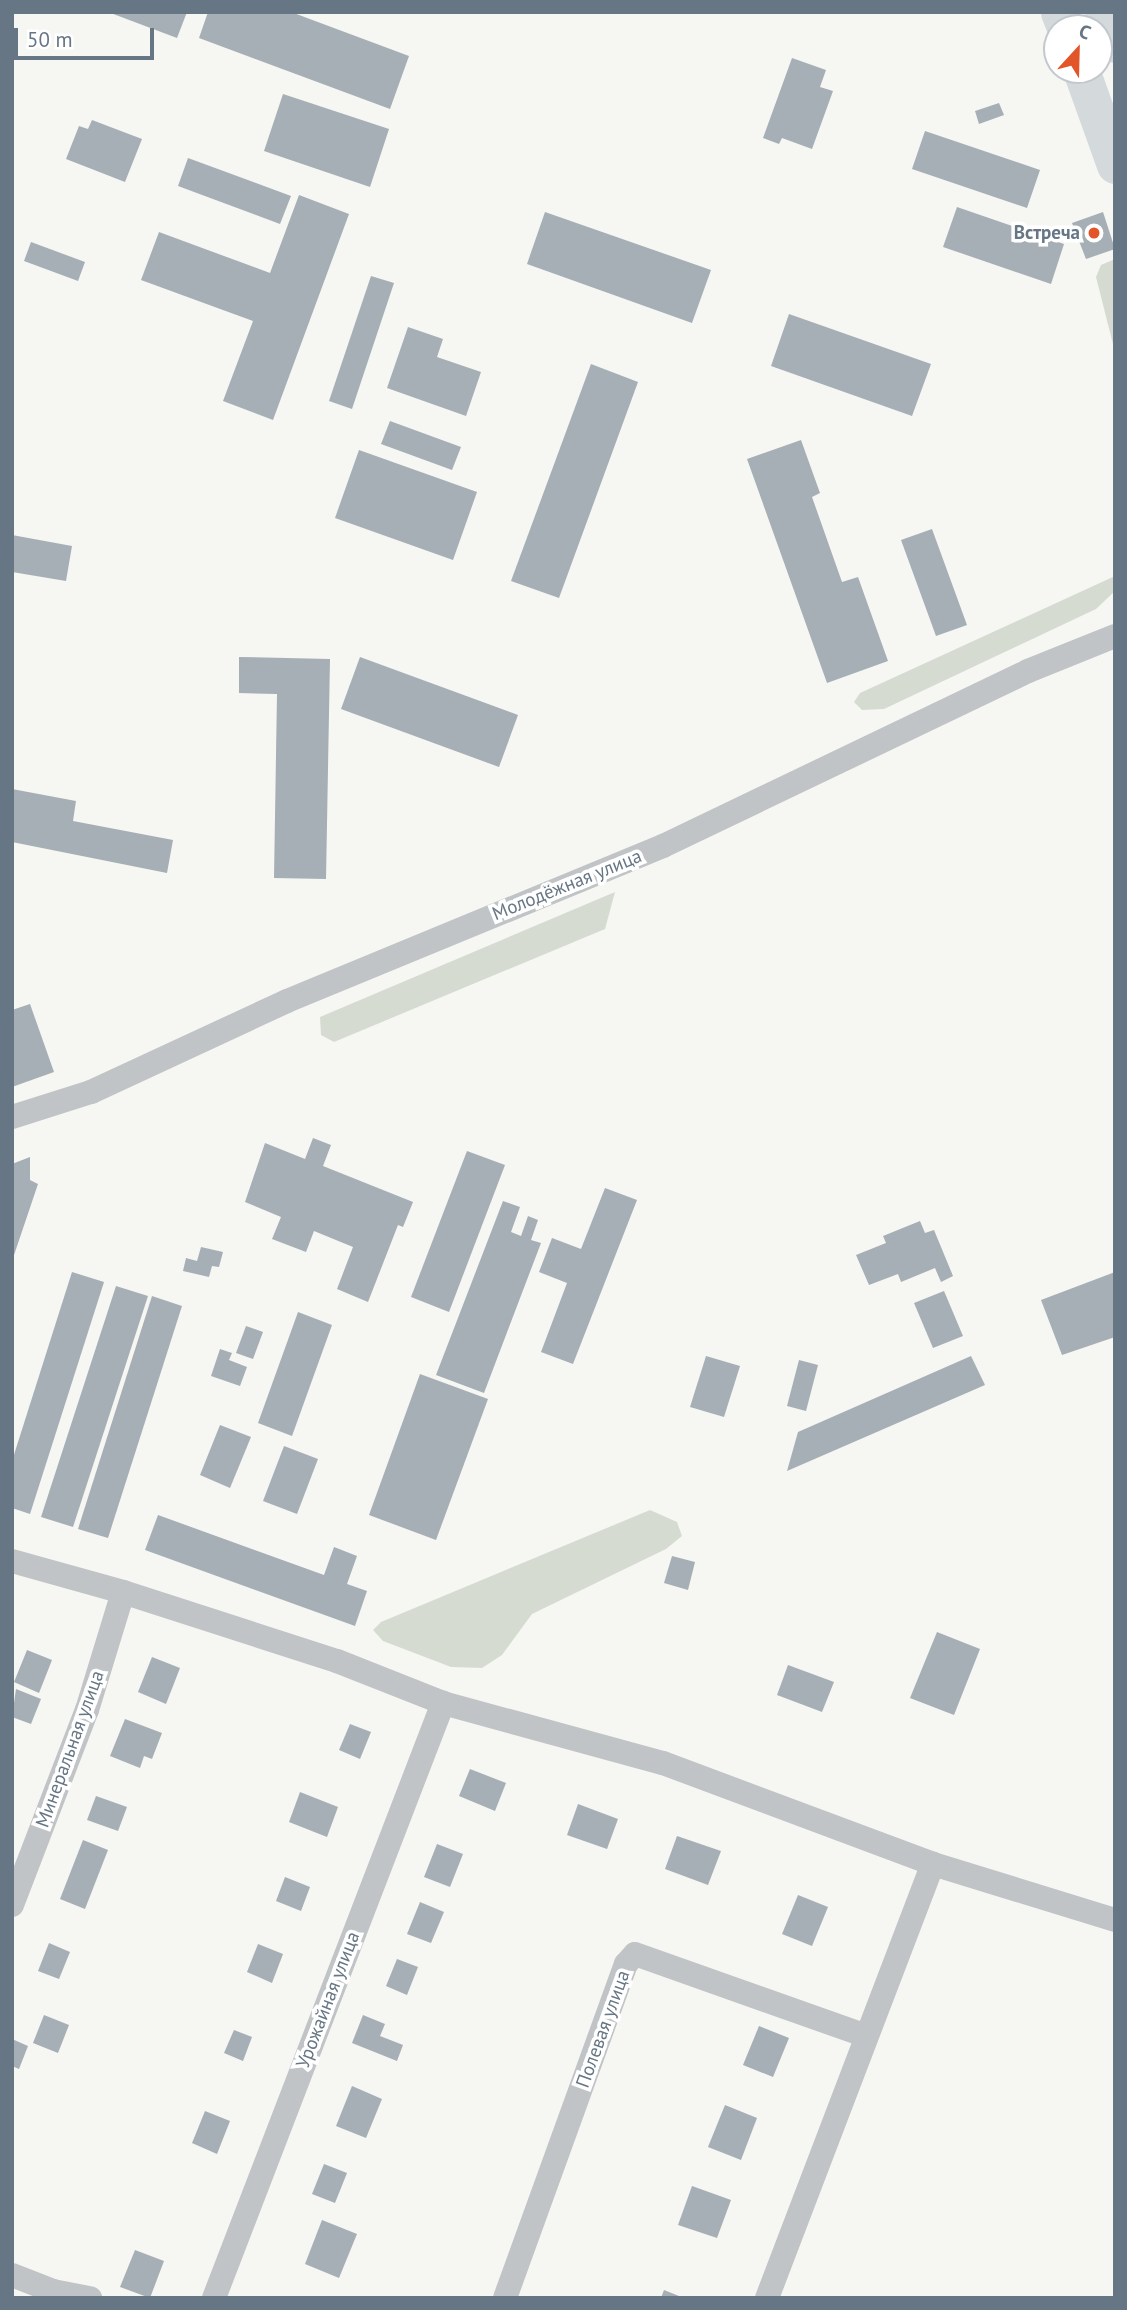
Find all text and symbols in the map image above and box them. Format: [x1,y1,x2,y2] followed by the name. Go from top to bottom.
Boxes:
[18,14,158,58] scale bar
[1043,14,1113,84] north arrow
[1076,18,1095,44] text: С
[27,26,73,53] text: 50 m
[1014,222,1080,244] place label: Встреча
[1086,225,1102,241] marker: Встреча
[489,845,645,925] street label: Молодёжная улица
[31,1667,109,1831] street label: Минеральная улица
[291,1929,365,2071] street label: Урожайная улица
[571,1967,635,2091] street label: Полевая улица

